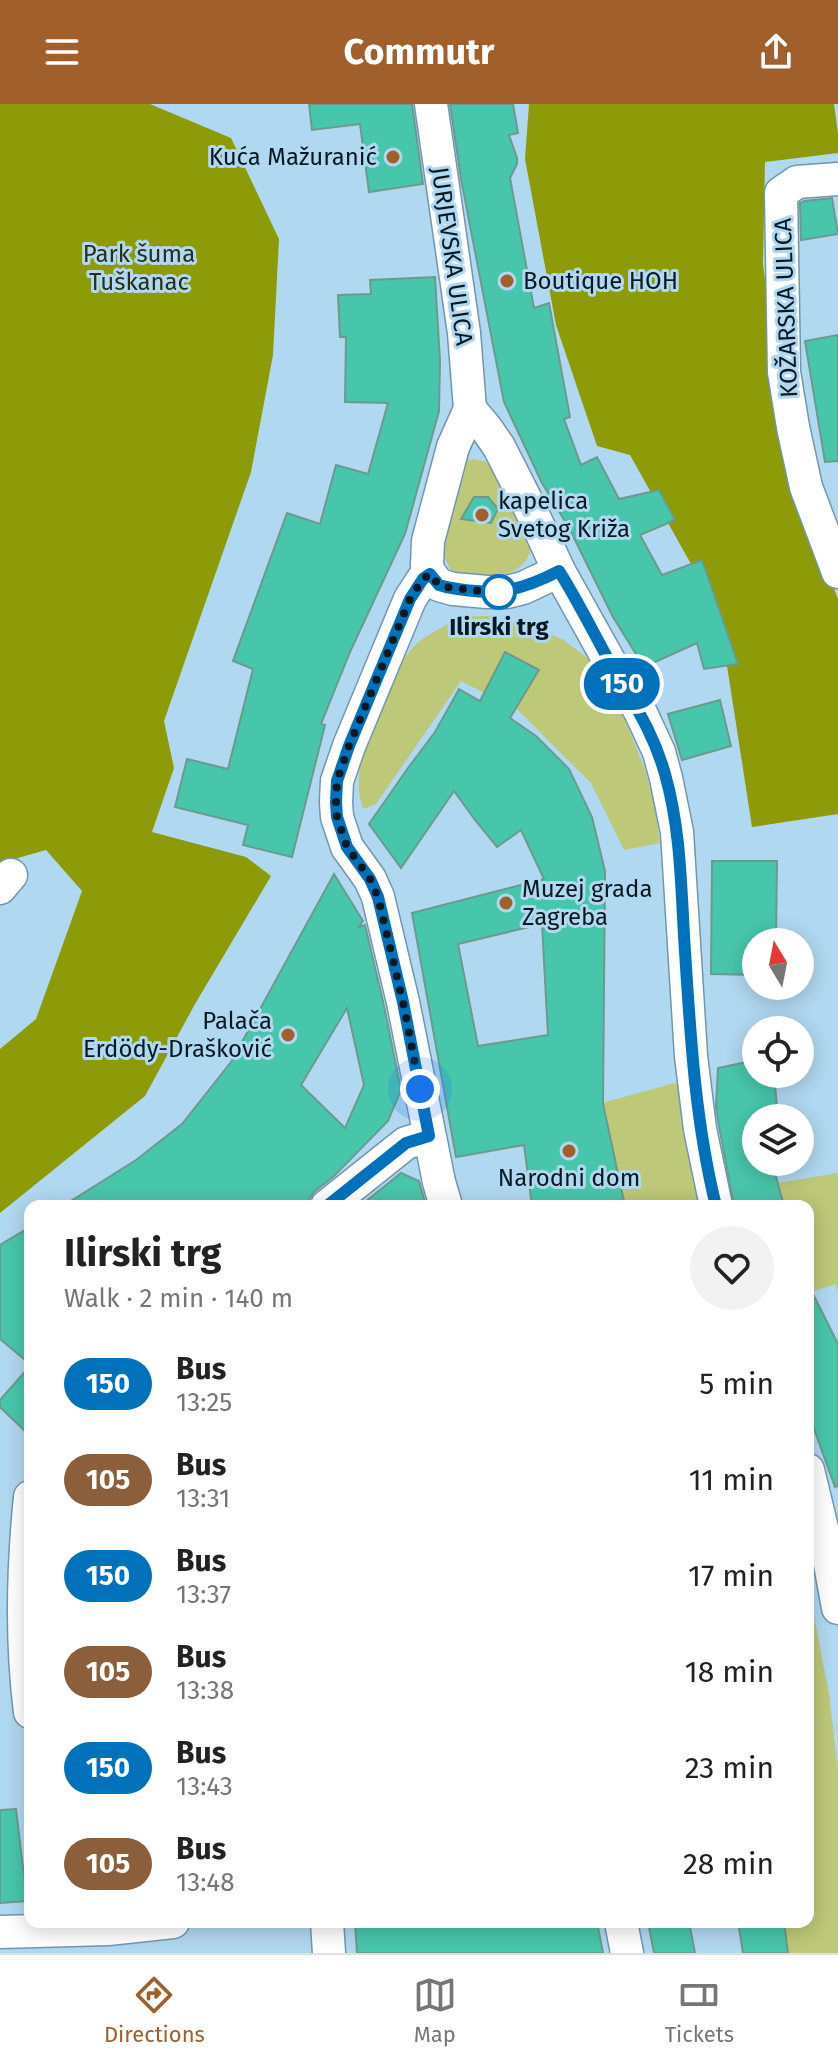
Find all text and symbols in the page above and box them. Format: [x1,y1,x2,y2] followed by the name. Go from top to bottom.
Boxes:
[40,30,84,74] icon: menu
[344,30,494,74] text: Commutr
[754,30,798,74] icon: share
[209,143,377,171] place label: Kuća Mažuranić
[384,148,402,166] marker: Kuća Mažuranić
[426,165,478,347] street label: JURJEVSKA ULICA
[769,217,803,398] street label: KOŽARSKA ULICA
[83,240,195,296] park label: Park šuma Tuškanac
[523,267,678,295] place label: Boutique HOH
[498,272,516,290] marker: Boutique HOH
[498,487,630,543] place label: kapelica Svetog Križa
[473,506,491,524] marker: kapelica Svetog Križa
[482,575,516,609] marker: Ilirski trg
[449,613,549,641] place label: Ilirski trg
[576,658,668,710] line badge: 150
[600,667,644,700] text: 150
[522,875,653,931] place label: Muzej grada Zagreba
[497,894,515,912] marker: Muzej grada Zagreba
[742,928,814,1000] north arrow
[742,928,814,1176] map controls
[83,1007,272,1063] place label: Palača Erdödy-Drašković
[742,1016,814,1088] button: locate
[279,1026,297,1044] marker: Palača Erdödy-Drašković
[400,1069,440,1109] your location
[742,1104,814,1176] button: layers
[560,1142,578,1160] marker: Narodni dom
[498,1164,640,1192] place label: Narodni dom
[690,1226,774,1310] button: heart
[64,1230,221,1276] text: Ilirski trg
[64,1283,293,1314] text: Walk · 2 min · 140 m
[176,1351,226,1387] text: Bus
[699,1366,774,1402] text: 5 min
[86,1367,130,1400] text: 150
[176,1387,232,1418] text: 13:25
[176,1447,226,1483] text: Bus
[689,1462,774,1498] text: 11 min
[86,1463,130,1496] text: 105
[176,1483,230,1514] text: 13:31
[176,1543,226,1579] text: Bus
[688,1558,774,1594] text: 17 min
[86,1559,130,1592] text: 150
[176,1579,231,1610] text: 13:37
[176,1639,226,1675] text: Bus
[685,1654,774,1690] text: 18 min
[86,1655,130,1688] text: 105
[176,1675,234,1706] text: 13:38
[176,1735,226,1771] text: Bus
[685,1750,774,1786] text: 23 min
[86,1751,130,1784] text: 150
[176,1771,233,1802] text: 13:43
[176,1831,226,1867] text: Bus
[683,1846,774,1882] text: 28 min
[86,1847,130,1880] text: 105
[176,1867,235,1898] text: 13:48
[104,1973,205,2048] tab: Directions
[413,1973,457,2048] tab: Map
[665,1973,734,2048] tab: Tickets

